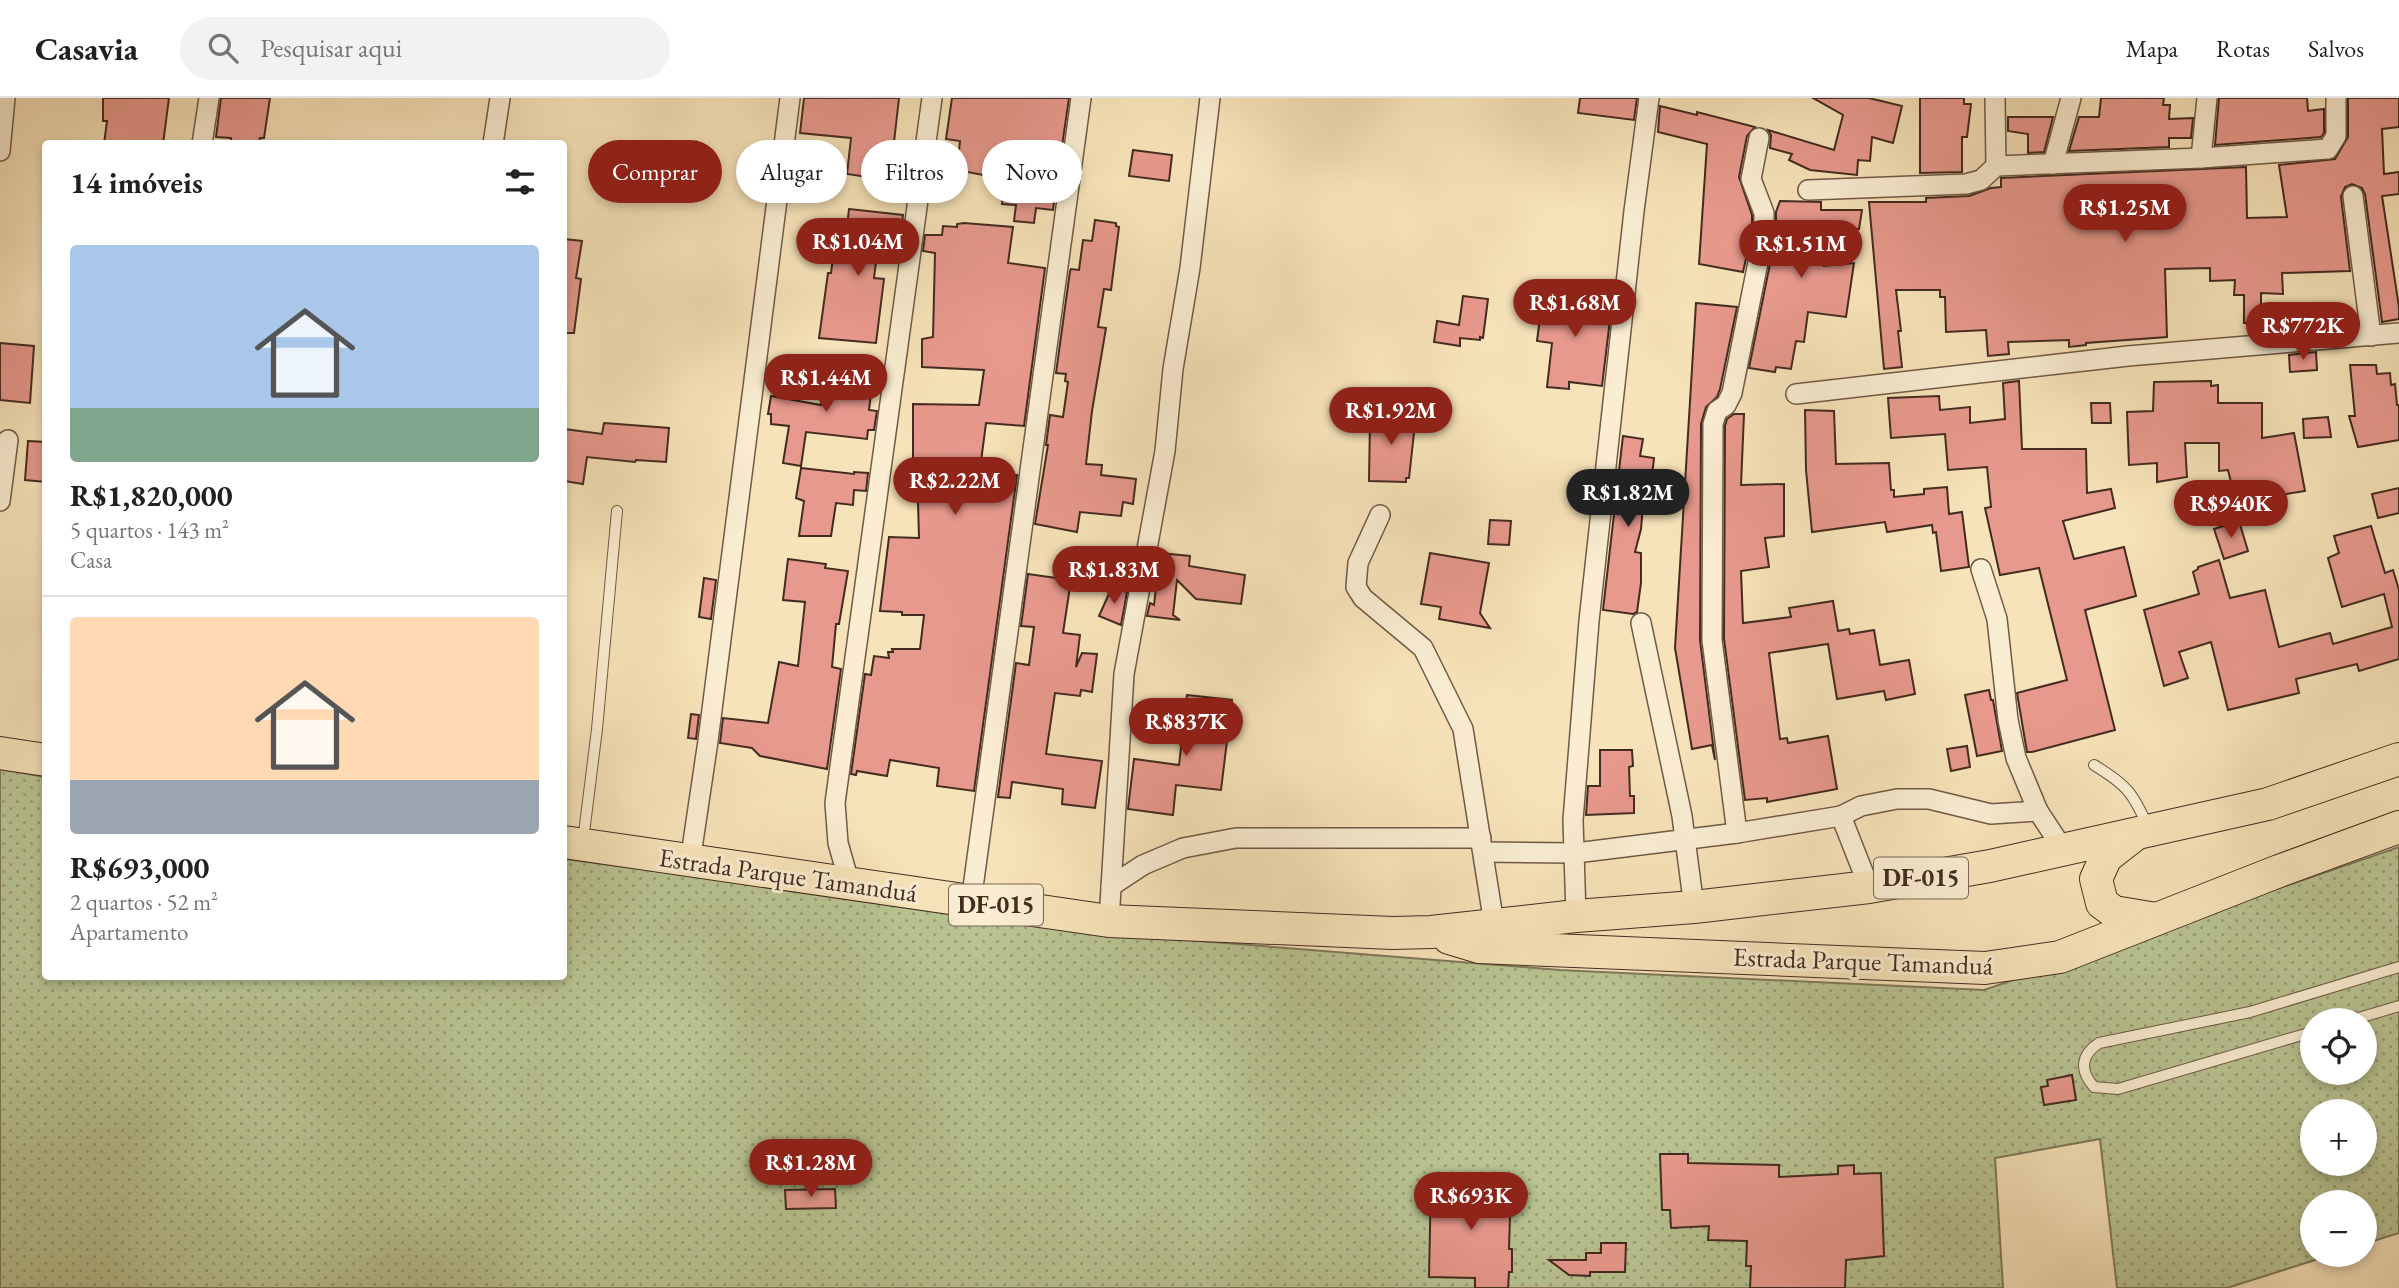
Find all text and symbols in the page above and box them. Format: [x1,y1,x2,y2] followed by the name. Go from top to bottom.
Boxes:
[180,17,670,80] search box
[35,27,138,70] text: Casavia
[204,29,242,67] icon: search
[260,31,402,65] text: Pesquisar aqui
[2126,33,2178,64] text: Mapa
[2216,33,2270,64] text: Rotas
[2308,33,2364,64] text: Salvos
[588,140,722,203] chip: Comprar
[736,140,847,203] chip: Alugar
[861,140,968,203] chip: Filtros
[982,140,1082,203] chip: Novo
[70,163,203,202] text: 14 imóveis
[501,163,539,201] icon: filters
[2060,184,2190,244] pin: R$1.25M
[2079,192,2171,222] text: R$1.25M
[793,218,923,278] pin: R$1.04M
[1736,220,1866,280] pin: R$1.51M
[812,226,904,256] text: R$1.04M
[1755,228,1847,258] text: R$1.51M
[1510,280,1640,339] pin: R$1.68M
[1529,287,1621,317] text: R$1.68M
[242,290,368,416] icon: home
[2246,302,2360,362] pin: R$772K
[2262,310,2344,340] text: R$772K
[761,354,891,414] pin: R$1.44M
[780,362,872,392] text: R$1.44M
[1326,388,1456,447] pin: R$1.92M
[1345,395,1437,425] text: R$1.92M
[890,458,1020,517] pin: R$2.22M
[909,465,1001,495] text: R$2.22M
[1563,470,1693,529] pin: R$1.82M
[70,476,233,515] text: R$1,820,000
[1582,477,1674,507] text: R$1.82M
[2174,480,2288,540] pin: R$940K
[2190,488,2272,518] text: R$940K
[70,515,229,545] text: 5 quartos · 143 m²
[70,545,112,575] text: Casa
[1049,546,1179,606] pin: R$1.83M
[1068,554,1160,584] text: R$1.83M
[242,662,368,788] icon: home
[1129,698,1243,758] pin: R$837K
[1145,706,1227,736] text: R$837K
[657,840,920,910] street label: Estrada Parque Tamanduá
[70,848,209,887] text: R$693,000
[1874,858,1968,898] road number: DF-015
[949,884,1043,926] road number: DF-015
[70,887,218,917] text: 2 quartos · 52 m²
[70,917,188,947] text: Apartamento
[1732,939,1994,983] street label: Estrada Parque Tamanduá
[2300,1008,2377,1267] map controls
[2300,1008,2377,1085] button: locate
[2300,1099,2377,1176] button: +
[746,1140,876,1199] pin: R$1.28M
[765,1147,857,1177] text: R$1.28M
[1414,1172,1528,1232] pin: R$693K
[1430,1180,1512,1210] text: R$693K
[2300,1190,2377,1267] button: −

